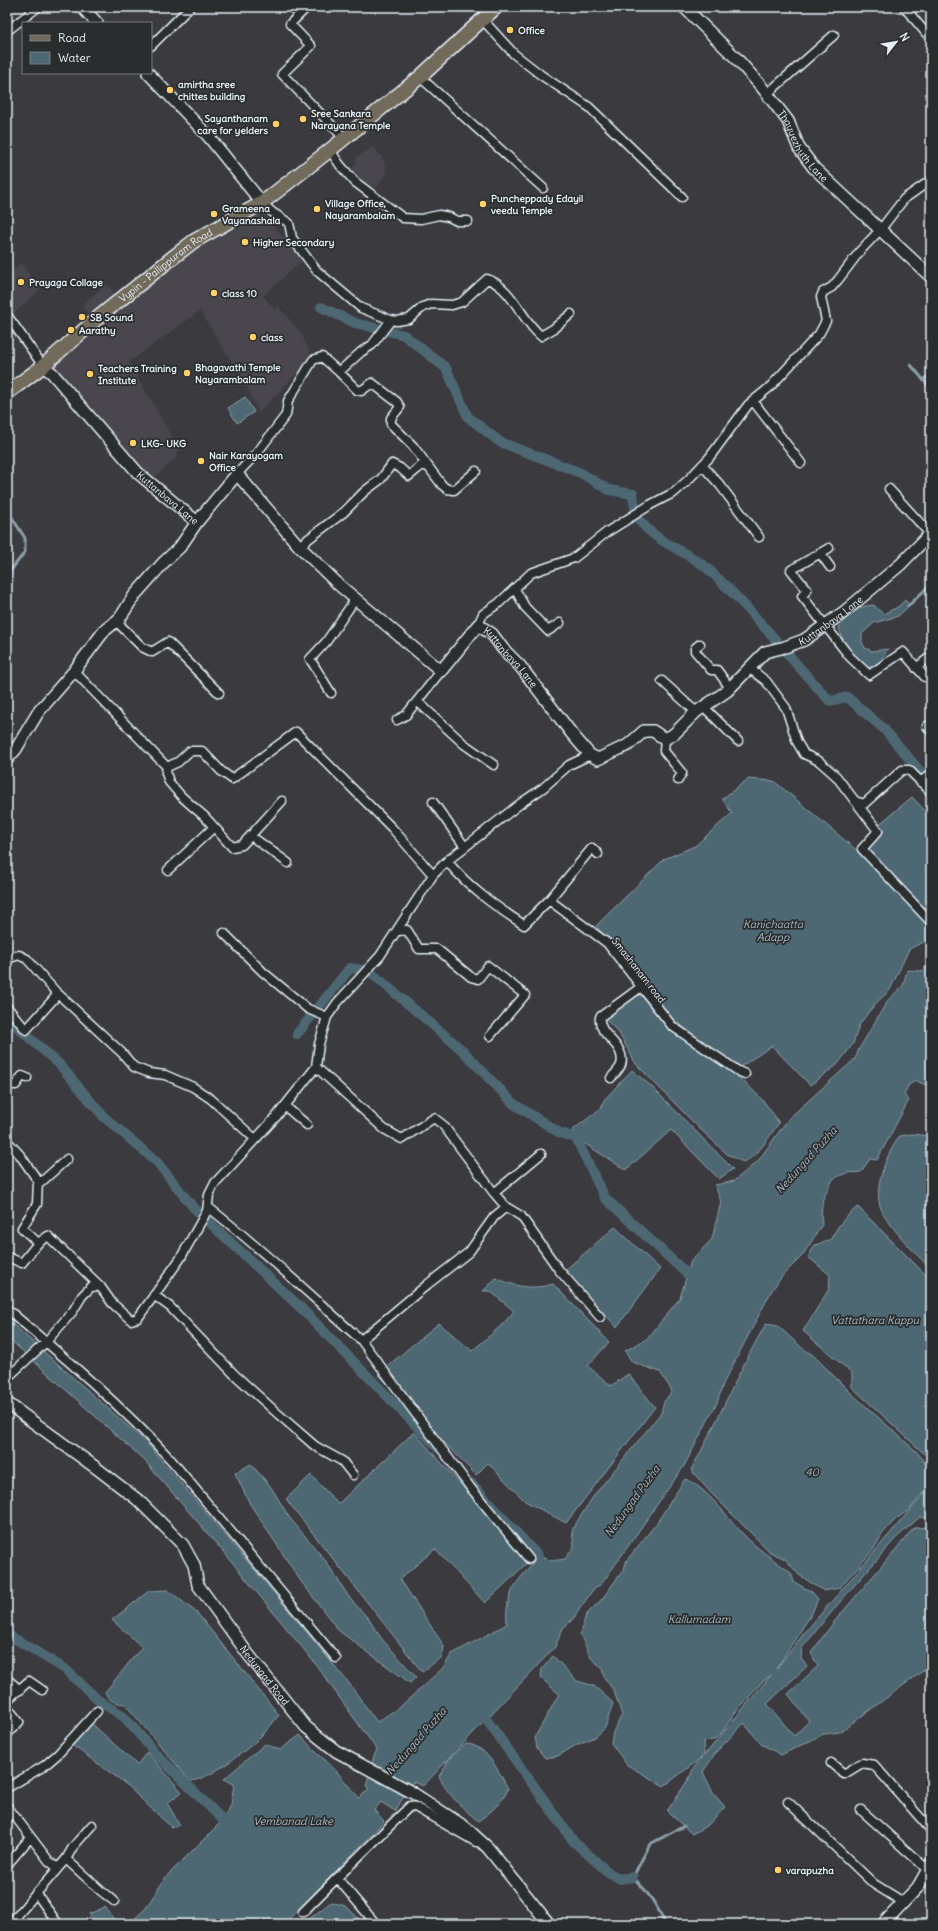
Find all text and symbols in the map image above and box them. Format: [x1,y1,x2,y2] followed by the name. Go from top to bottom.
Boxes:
[22,22,152,74] legend
[876,22,916,62] north arrow
[518,24,545,37] place label: Office
[505,25,515,35] marker: Office
[58,30,86,45] text: Road
[897,30,913,44] text: N
[58,50,91,65] text: Water
[178,78,246,103] place label: amirtha sree chittes building
[165,85,175,95] marker: amirtha sree chittes building
[311,107,391,132] place label: Sree Sankara Narayana Temple
[775,108,831,185] street label: Thayyezhuth Lane
[197,112,268,137] place label: Sayanthanam care for yelders
[298,114,308,124] marker: Sree Sankara Narayana Temple
[271,119,281,129] marker: Sayanthanam care for yelders
[491,192,583,217] place label: Puncheppady Edayil veedu Temple
[325,197,396,222] place label: Village Office, Nayarambalam
[478,199,488,209] marker: Puncheppady Edayil veedu Temple
[222,202,281,227] place label: Grameena Vayanashala
[312,204,322,214] marker: Village Office, Nayarambalam
[209,209,219,219] marker: Grameena Vayanashala
[117,226,215,305] street label: Vypin - Pallippuram Road
[253,236,335,249] place label: Higher Secondary
[240,237,250,247] marker: Higher Secondary
[29,276,103,289] place label: Prayaga Collage
[16,277,26,287] marker: Prayaga Collage
[222,287,257,300] place label: class 10
[209,288,219,298] marker: class 10
[90,311,133,324] place label: SB Sound
[77,312,87,322] marker: SB Sound
[79,324,116,337] place label: Aarathy
[66,325,76,335] marker: Aarathy
[261,331,284,344] place label: class
[248,332,258,342] marker: class
[195,361,281,386] place label: Bhagavathi Temple Nayarambalam
[98,362,177,387] place label: Teachers Training Institute
[182,368,192,378] marker: Bhagavathi Temple Nayarambalam
[85,369,95,379] marker: Teachers Training Institute
[141,437,186,450] place label: LKG- UKG
[128,438,138,448] marker: LKG- UKG
[209,449,283,474] place label: Nair Karayogam Office
[196,456,206,466] marker: Nair Karayogam Office
[134,469,201,528] street label: Kuttanbava Lane
[797,593,866,648] street label: Kuttanbava Lane
[481,624,540,690] street label: Kuttanbava Lane
[743,917,804,944] water label: Kanichaatta Adapp
[609,935,668,1006] street label: Smashanam road
[772,1123,840,1196] water label: Nedungad Puzha
[831,1313,920,1327] water label: Vattathara Kappu
[601,1462,663,1540] water label: Nedungad Puzha
[805,1465,820,1479] water label: 40
[668,1612,731,1626] water label: Kallumadam
[237,1643,292,1708] street label: Nedungad Road
[383,1704,450,1778] water label: Nedungad Puzha
[253,1814,334,1828] water label: Vembanad Lake
[786,1864,834,1877] place label: varapuzha
[773,1865,783,1875] marker: varapuzha

